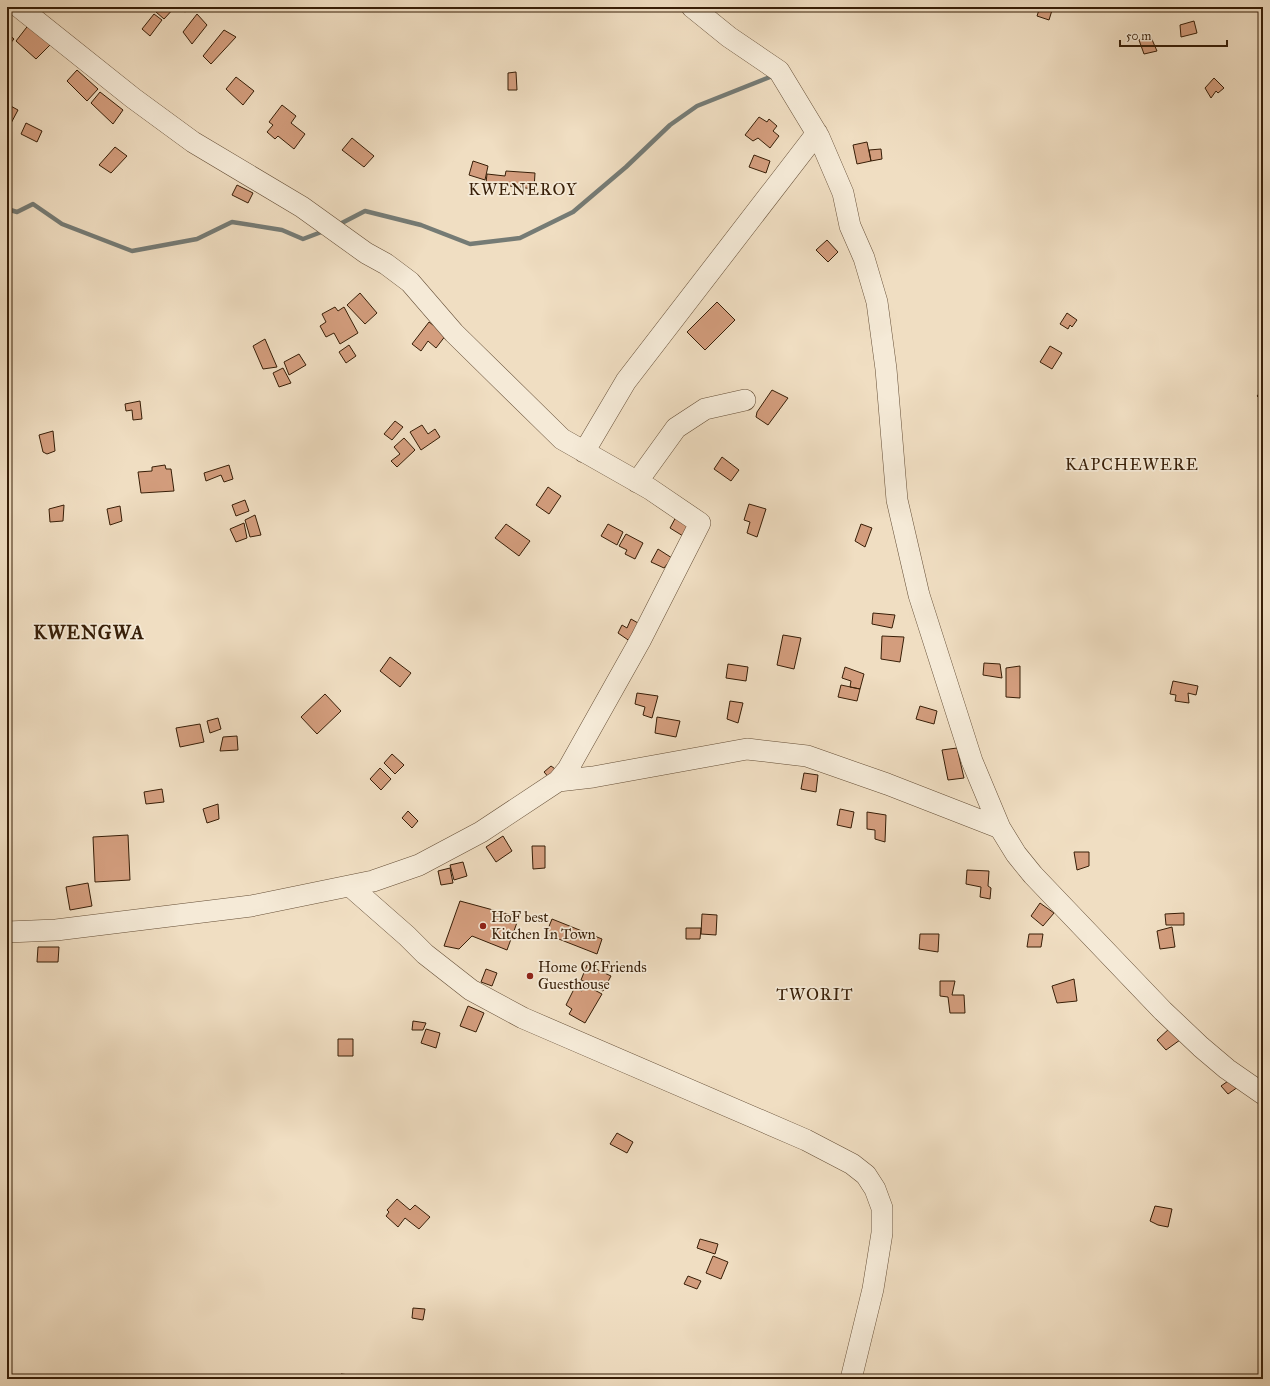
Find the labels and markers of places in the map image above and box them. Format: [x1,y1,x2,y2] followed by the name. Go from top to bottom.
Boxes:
[491,908,596,943] place label: HoF best Kitchen In Town
[478,921,488,931] marker: HoF best Kitchen In Town
[538,958,647,993] place label: Home Of Friends Guesthouse
[525,971,535,981] marker: Home Of Friends Guesthouse

